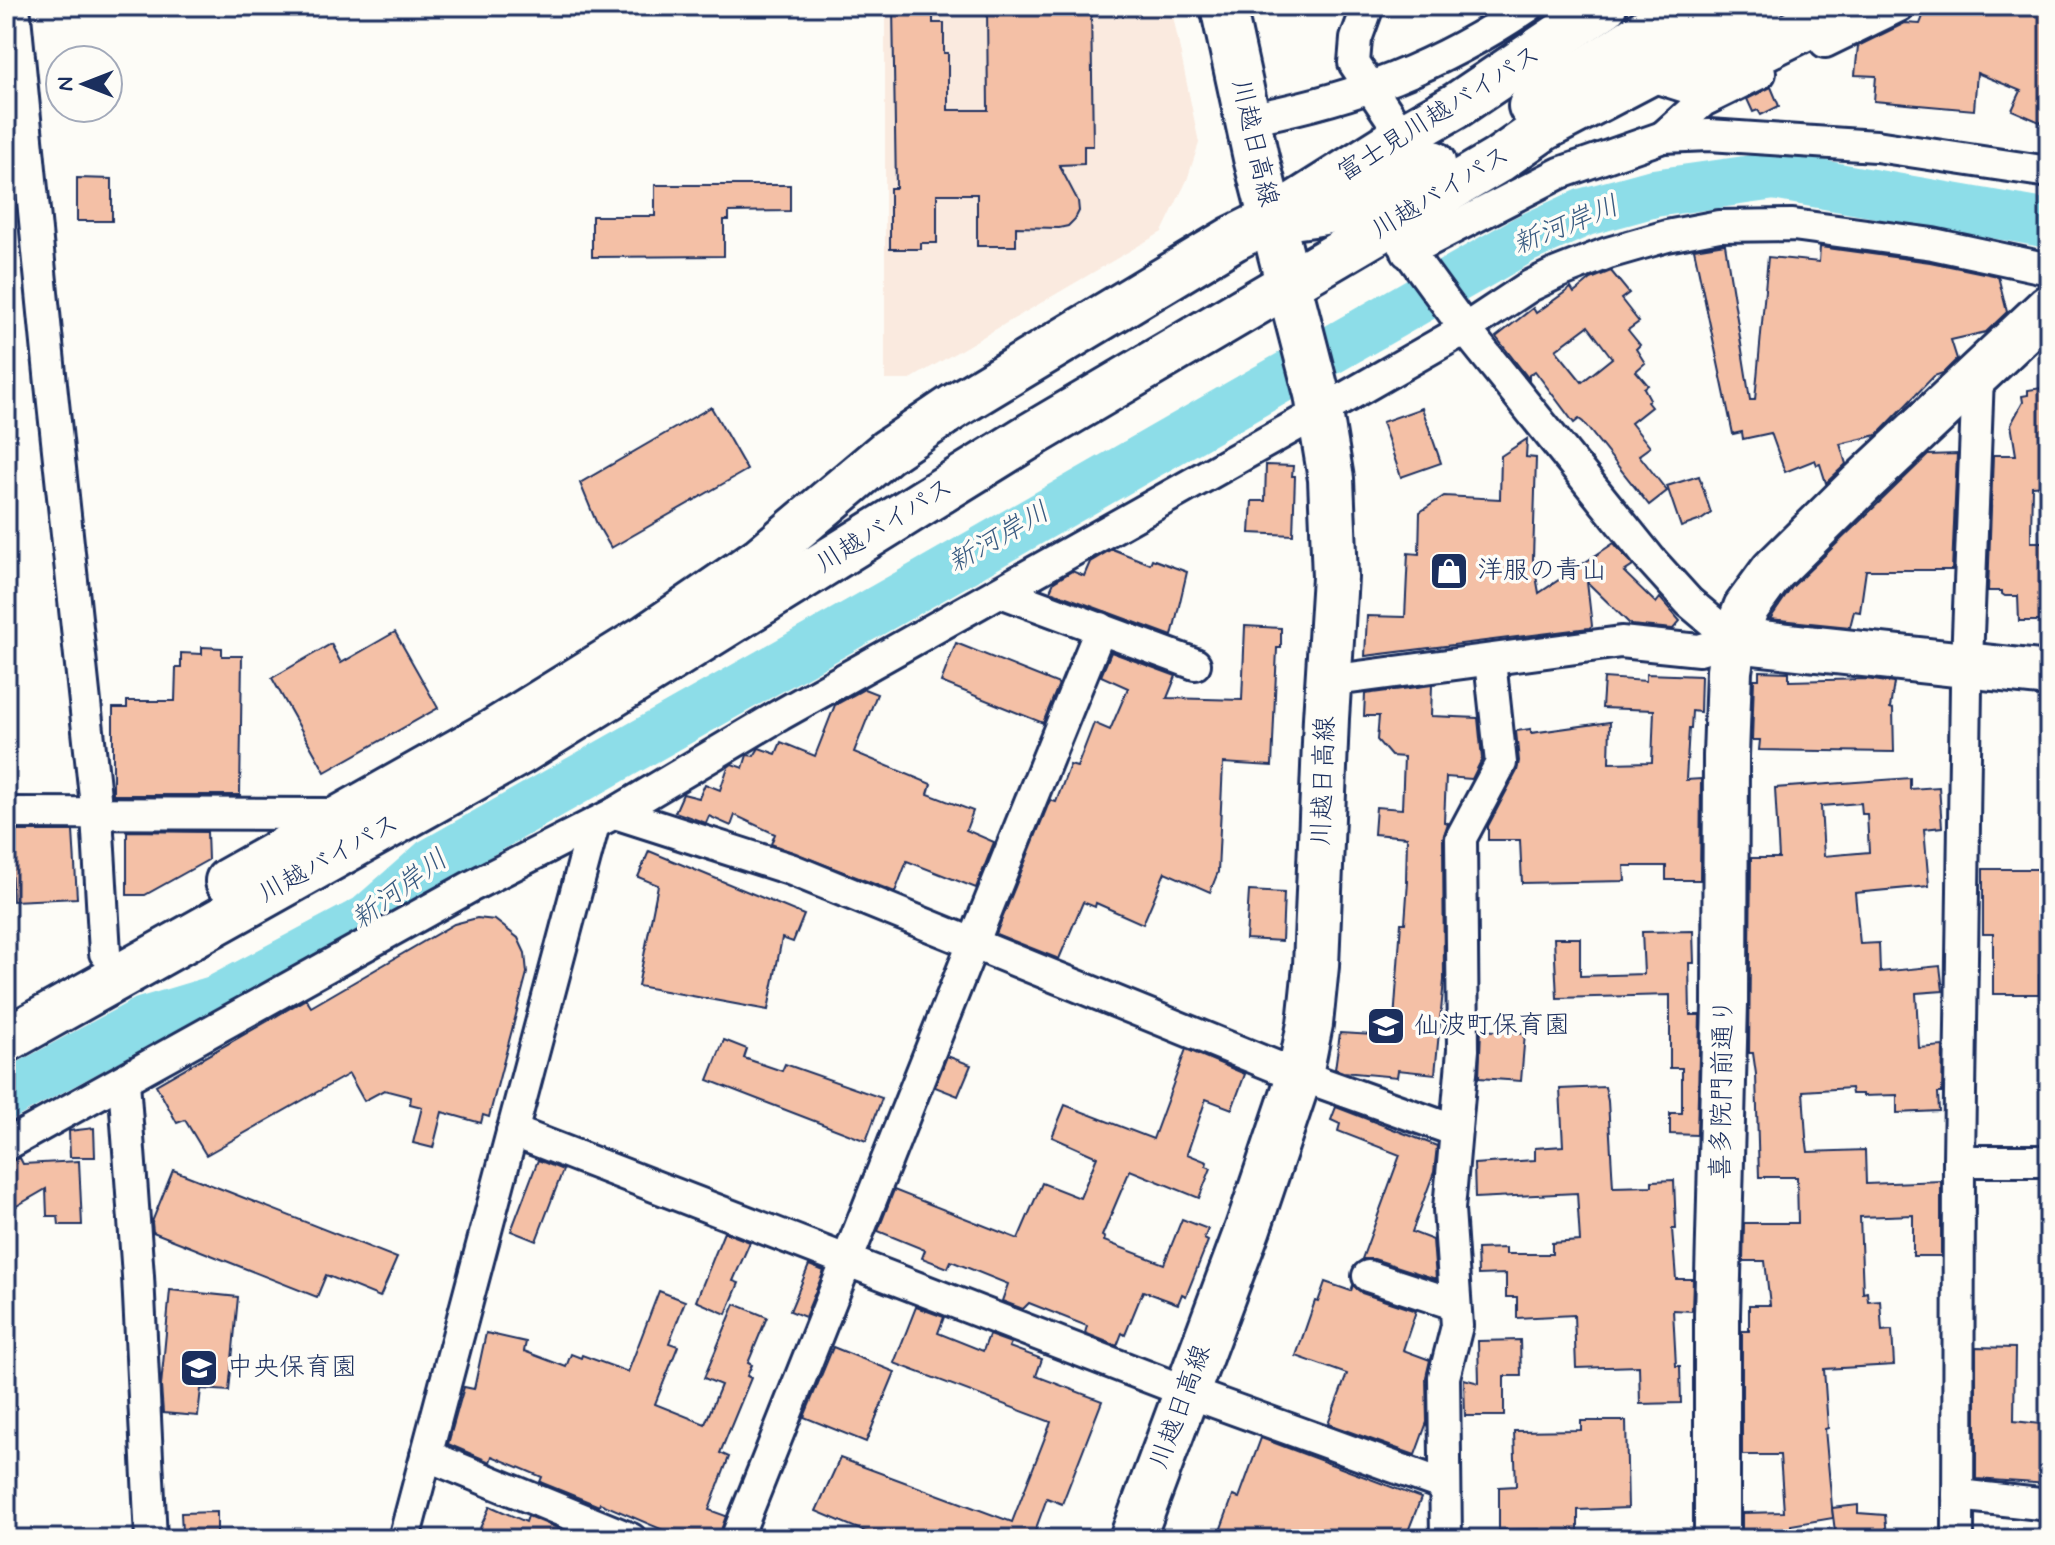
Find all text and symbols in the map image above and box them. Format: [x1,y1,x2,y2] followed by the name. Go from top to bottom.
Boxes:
[1331,38,1547,190] street label: 富士見川越バイパス
[44,44,124,124] north arrow
[1223,76,1285,210] street label: 川越日高線
[52,77,80,91] text: N
[1366,138,1516,248] street label: 川越バイパス
[1507,188,1625,264] water label: 新河岸川
[810,470,960,582] street label: 川越バイパス
[941,494,1057,582] water label: 新河岸川
[1428,550,1470,592] shop icon: 洋服の青山
[1477,554,1607,588] place label: 洋服の青山
[1305,715,1343,847] street label: 川越日高線
[253,806,405,912] street label: 川越バイパス
[344,842,456,938] water label: 新河岸川
[1704,998,1742,1180] street label: 喜多院門前通り
[1365,1005,1407,1047] school or university icon: 仙波町保育園
[1414,1009,1570,1043] place label: 仙波町保育園
[1143,1340,1219,1474] street label: 川越日高線
[178,1347,220,1389] school or university icon: 中央保育園
[227,1351,357,1385] place label: 中央保育園

